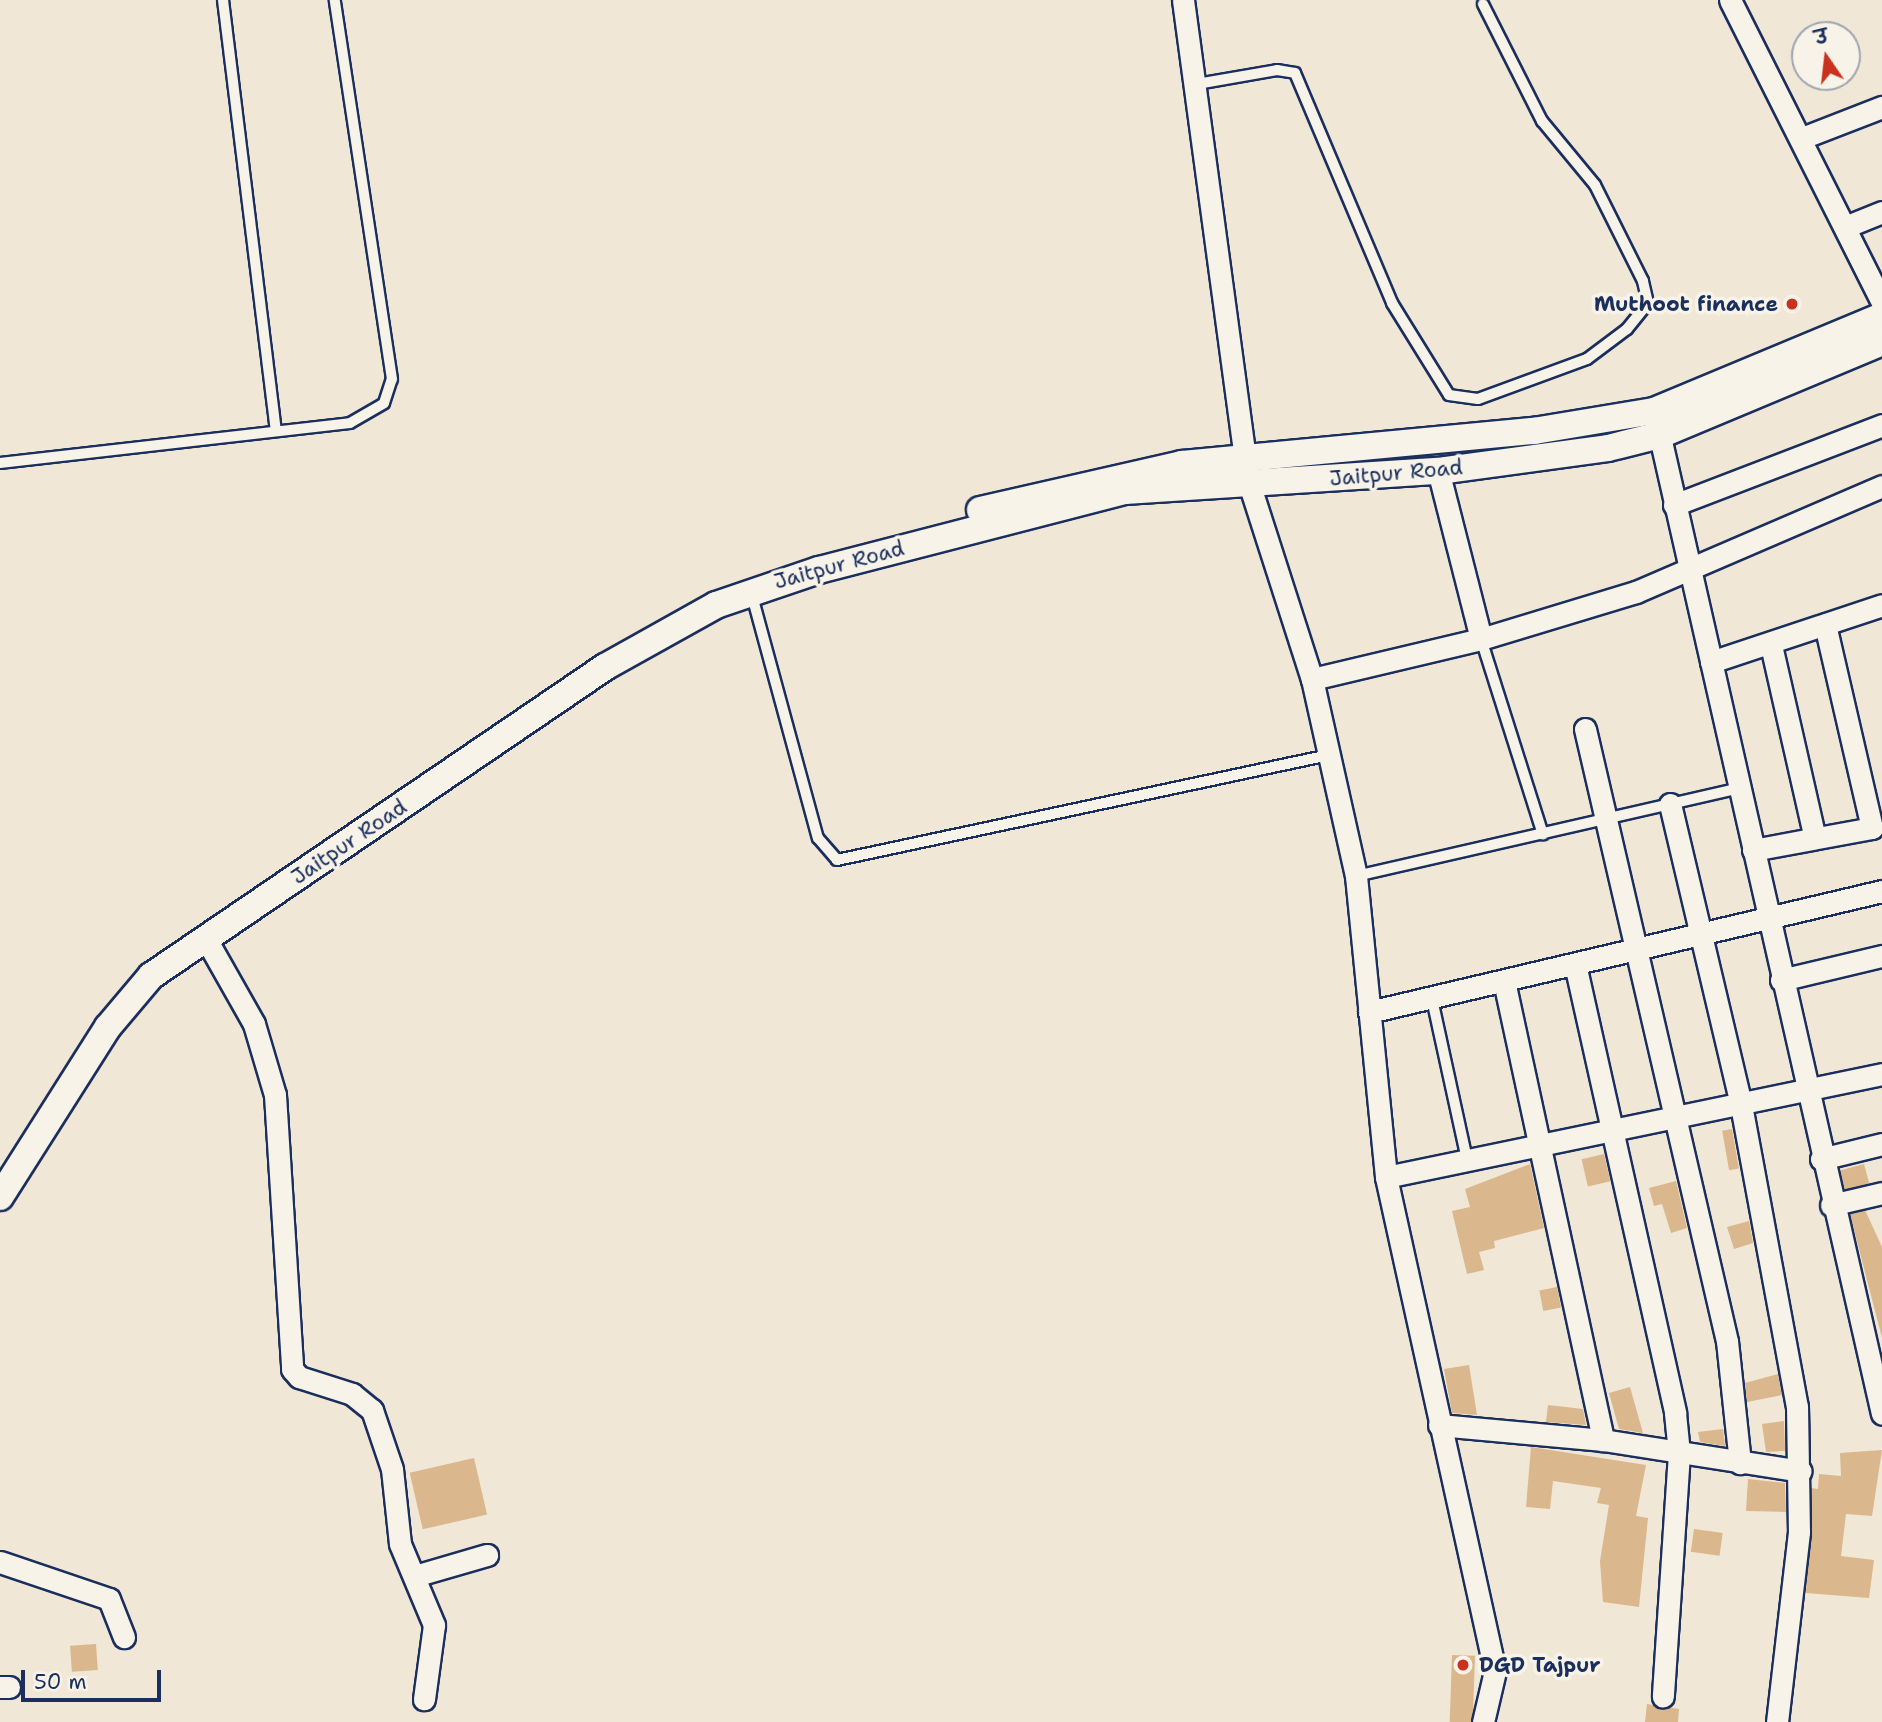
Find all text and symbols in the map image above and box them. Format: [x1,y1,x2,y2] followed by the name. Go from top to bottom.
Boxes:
[1791,21,1861,91] north arrow
[1812,23,1830,51] text: उ
[1594,291,1778,317] place label: Muthoot finance
[1784,296,1800,312] marker: Muthoot finance
[1328,455,1464,491] street label: Jaitpur Road
[771,536,907,594] street label: Jaitpur Road
[287,794,411,890] street label: Jaitpur Road
[1479,1652,1600,1678] place label: DGD Tajpur
[1453,1655,1473,1675] marker: DGD Tajpur
[24,1656,164,1700] scale bar
[34,1668,87,1696] text: 50 m

